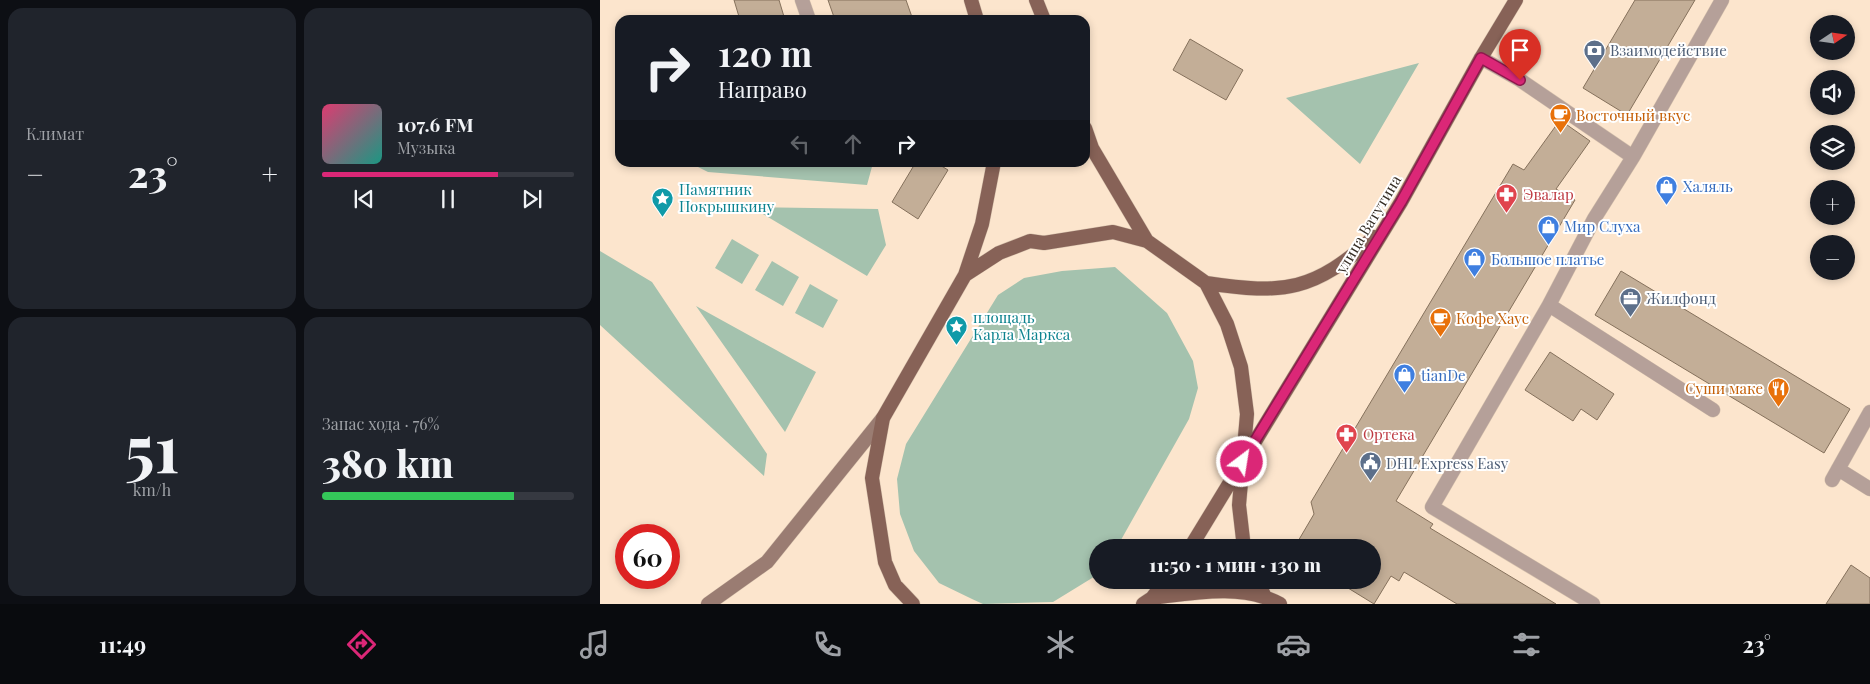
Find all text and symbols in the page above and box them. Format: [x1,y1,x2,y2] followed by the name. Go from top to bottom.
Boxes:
[1810,15,1855,60] north arrow
[1810,15,1855,280] map controls
[718,29,812,76] text: 120 m
[1499,29,1541,80] pin
[635,35,700,100] icon: right
[1506,36,1534,64] icon: arrive
[1582,38,1606,69] bank icon: Взаимодействие
[1610,40,1727,60] place label: Взаимодействие
[1810,70,1855,115] button: sound
[718,74,807,104] text: Направо
[1548,103,1572,134] cafe icon: Восточный вкус
[1576,105,1690,125] place label: Восточный вкус
[397,111,474,137] text: 107.6 FM
[26,123,84,144] text: Климат
[1810,125,1855,170] button: layers
[786,130,814,158] icon: left
[839,130,867,158] icon: ahead
[892,130,920,158] icon: right
[397,137,456,158] text: Музыка
[128,147,178,198] text: 23°
[26,155,44,192] text: −
[262,155,278,192] text: +
[1330,171,1405,278] street label: улица Ватутина
[1655,174,1679,205] shop icon: Халяль
[1683,176,1733,196] place label: Халяль
[679,179,775,216] place label: Памятник Покрышкину
[1810,180,1855,225] button: +
[1495,182,1519,213] pharmacy icon: Эвалар
[1523,184,1574,204] place label: Эвалар
[350,185,378,213] icon: previous
[434,185,462,213] icon: pause
[518,185,546,213] icon: next
[651,186,675,217] place icon: Памятник Покрышкину
[1536,214,1560,245] shop icon: Мир Слуха
[1564,216,1641,236] place label: Мир Слуха
[1810,235,1855,280] button: −
[1463,247,1487,278] shop icon: Большое платье
[1491,249,1604,269] place label: Большое платье
[1618,286,1642,317] office icon: Жилфонд
[1646,288,1716,308] place label: Жилфонд
[1428,306,1452,337] cafe icon: Кофе Хаус
[973,307,1071,344] place label: площадь Карла Маркса
[1456,308,1529,328] place label: Кофе Хаус
[945,314,969,345] place icon: площадь Карла Маркса
[1393,363,1417,394] shop icon: tianDe
[1421,365,1466,385] place label: tianDe
[1767,376,1791,407] restaurant icon: Суши маке
[1685,378,1763,398] place label: Суши маке
[125,403,179,489] text: 51
[322,413,439,434] text: Запас хода · 76%
[1335,422,1359,453] pharmacy icon: Ортека
[1363,424,1415,444] place label: Ортека
[1215,435,1267,487] position arrow
[322,437,454,488] text: 380 km
[1358,451,1382,482] public building icon: DHL Express Easy
[1386,453,1509,473] place label: DHL Express Easy
[133,479,171,500] text: km/h
[615,524,680,589] speed limit sign: 60
[1149,551,1321,577] text: 11:50 · 1 мин · 130 m
[344,627,379,662] icon: directions
[577,627,612,662] icon: music
[810,627,845,662] icon: phone
[1043,627,1078,662] icon: climate
[1276,627,1311,662] icon: car
[1509,627,1544,662] icon: filters
[99,629,146,659] text: 11:49
[1742,629,1771,659] text: 23°

